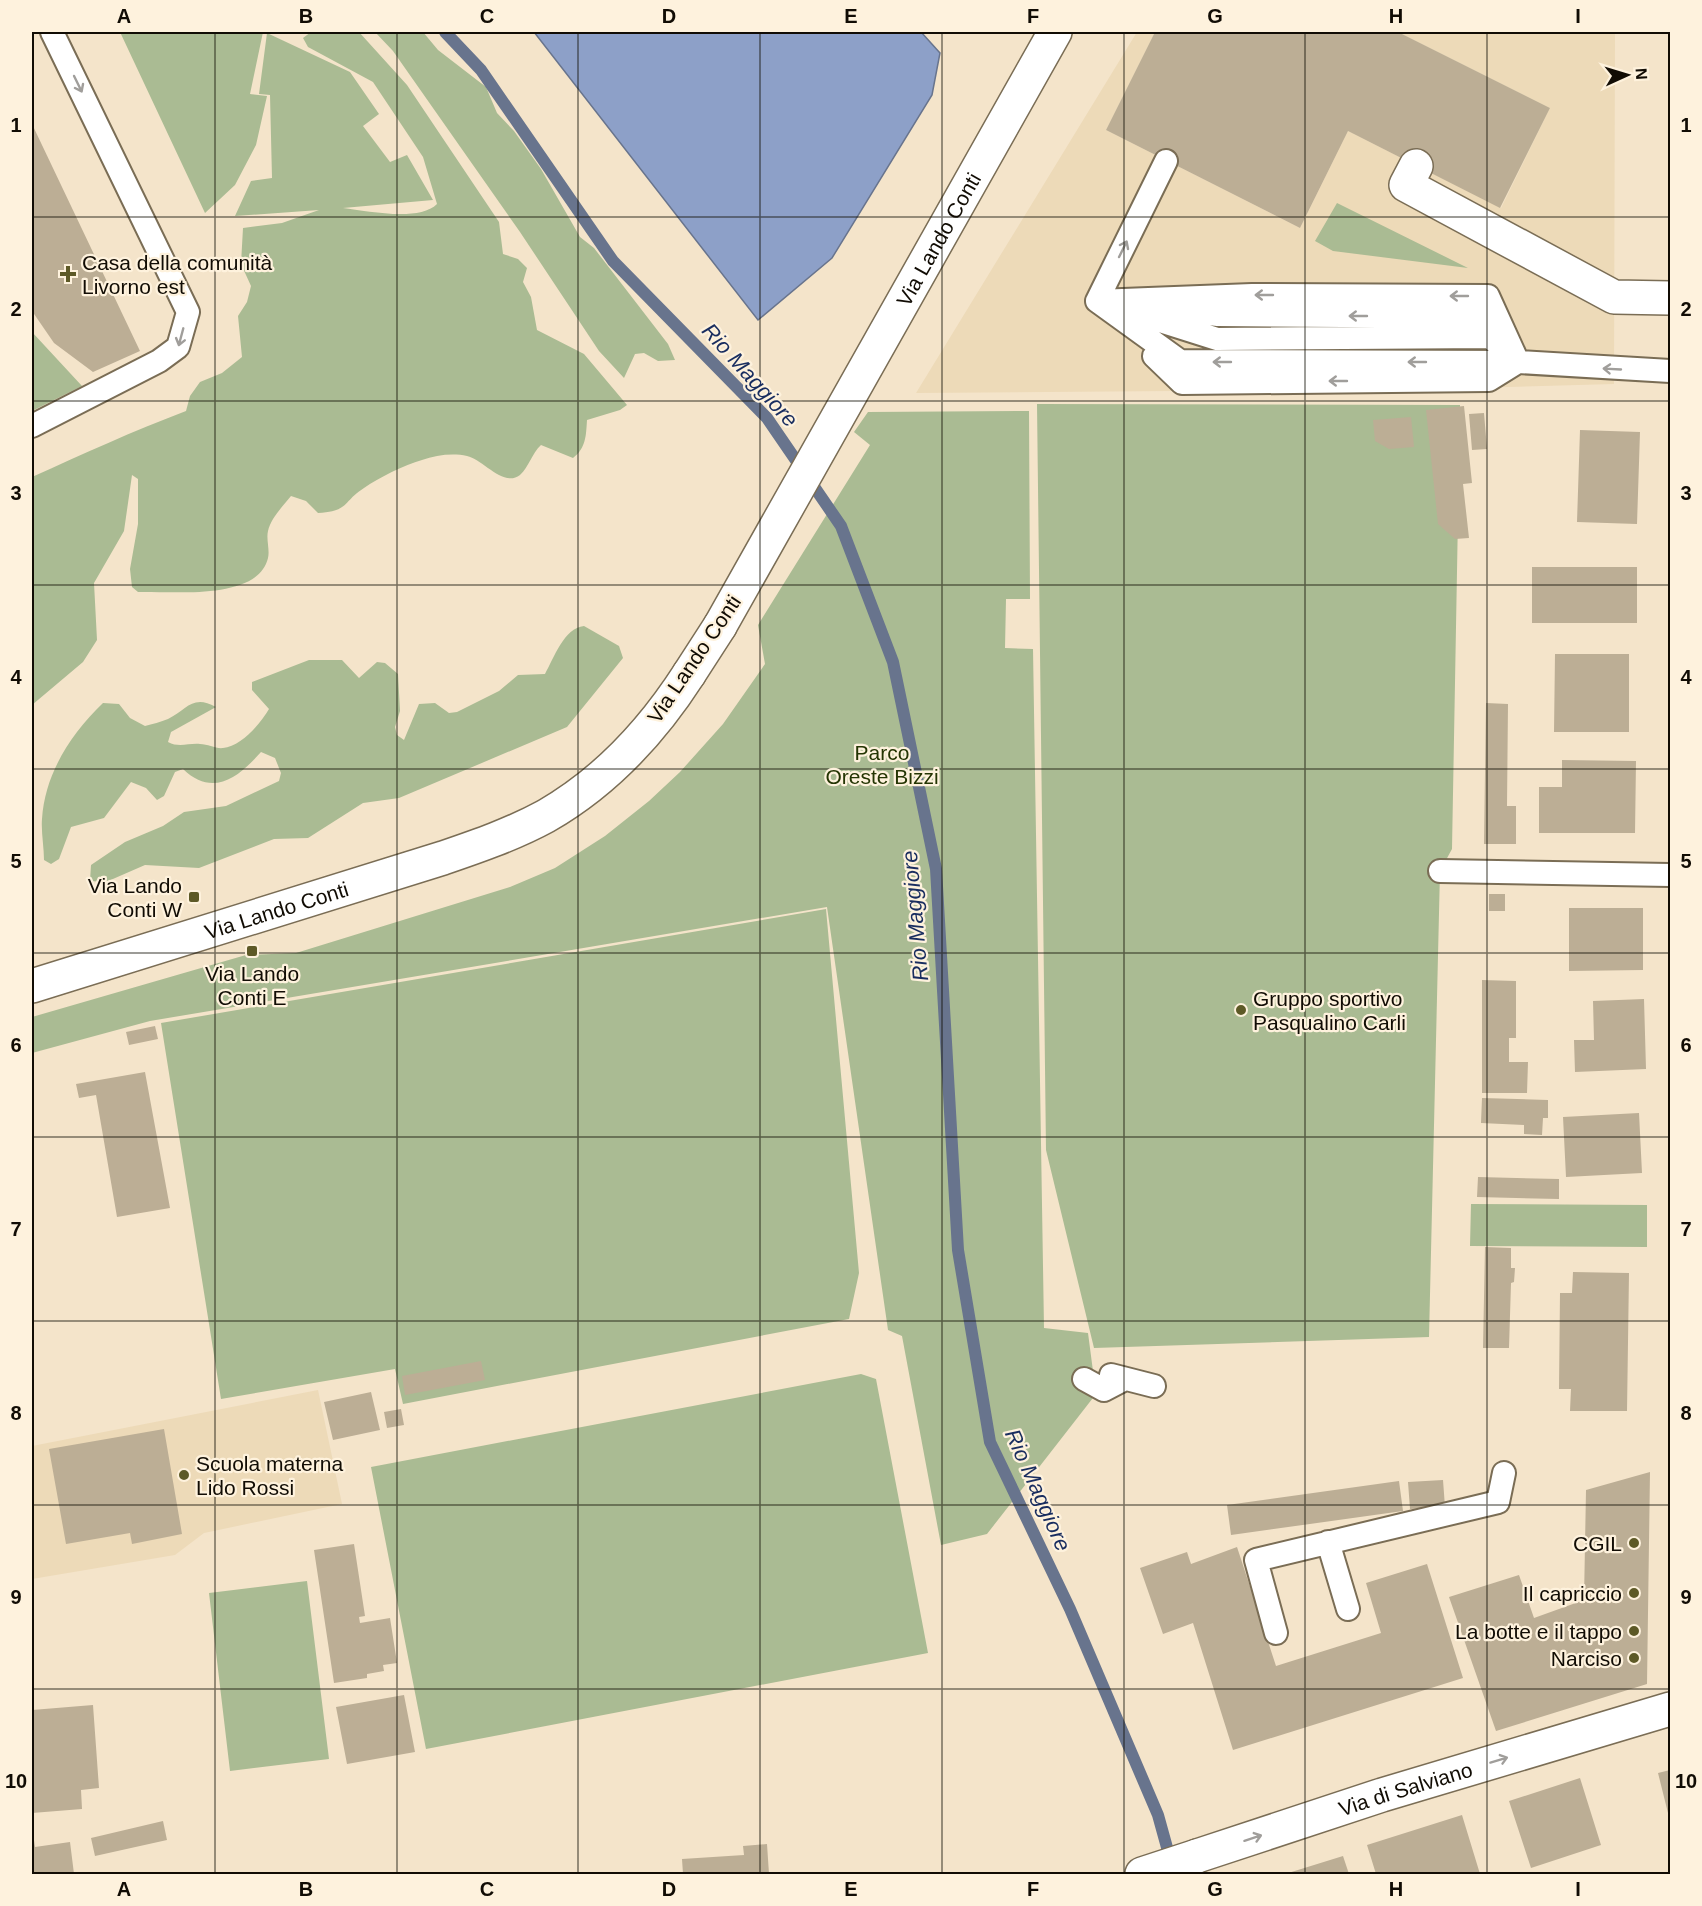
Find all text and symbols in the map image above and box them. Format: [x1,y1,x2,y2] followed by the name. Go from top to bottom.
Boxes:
[117,5,131,27] text: A
[299,5,313,27] text: B
[480,5,494,27] text: C
[662,5,676,27] text: D
[844,5,858,27] text: E
[1027,5,1039,27] text: F
[1207,5,1223,27] text: G
[1389,5,1403,27] text: H
[1575,5,1581,27] text: I
[1597,45,1657,105] north arrow
[1633,68,1650,80] text: N
[72,75,84,93] one-way arrow
[10,114,22,136] text: 1
[1680,114,1692,136] text: 1
[891,169,985,310] street label: Via Lando Conti
[1118,240,1129,258] one-way arrow
[82,251,273,298] place label: Casa della comunità Livorno est
[59,265,77,283] marker: Casa della comunità Livorno est
[1255,289,1275,301] one-way arrow
[1450,290,1470,302] one-way arrow
[10,298,22,320] text: 2
[1680,298,1692,320] text: 2
[1349,310,1369,322] one-way arrow
[697,318,803,432] water label: Rio Maggiore
[175,327,186,346] one-way arrow
[1213,356,1233,368] one-way arrow
[1408,356,1428,368] one-way arrow
[1603,363,1623,374] one-way arrow
[1329,375,1349,387] one-way arrow
[10,482,22,504] text: 3
[1680,482,1692,504] text: 3
[643,591,745,727] street label: Via Lando Conti
[10,666,22,688] text: 4
[1680,666,1692,688] text: 4
[825,741,939,788] park label: Parco Oreste Bizzi
[10,850,22,872] text: 5
[897,850,933,982] water label: Rio Maggiore
[1680,850,1692,872] text: 5
[88,874,182,921] place label: Via Lando Conti W
[202,877,351,943] street label: Via Lando Conti
[187,890,201,904] marker: Via Lando Conti W
[245,944,259,958] marker: Via Lando Conti E
[205,962,299,1009] place label: Via Lando Conti E
[1253,987,1406,1034] place label: Gruppo sportivo Pasqualino Carli
[1234,1003,1248,1017] marker: Gruppo sportivo Pasqualino Carli
[10,1034,22,1056] text: 6
[1680,1034,1692,1056] text: 6
[10,1218,22,1240] text: 7
[1680,1218,1692,1240] text: 7
[10,1402,22,1424] text: 8
[1680,1402,1692,1424] text: 8
[1000,1425,1076,1555] water label: Rio Maggiore
[196,1452,343,1499] place label: Scuola materna Lido Rossi
[177,1468,191,1482] marker: Scuola materna Lido Rossi
[1573,1532,1622,1555] place label: CGIL
[1627,1536,1641,1550] marker: CGIL
[1523,1582,1622,1605] place label: Il capriccio
[10,1586,22,1608] text: 9
[1627,1586,1641,1600] marker: Il capriccio
[1680,1586,1692,1608] text: 9
[1455,1620,1622,1643] place label: La botte e il tappo
[1627,1624,1641,1638] marker: La botte e il tappo
[1551,1647,1622,1670] place label: Narciso
[1627,1651,1641,1665] marker: Narciso
[1489,1754,1508,1765] one-way arrow
[1336,1757,1475,1820] street label: Via di Salviano
[5,1770,27,1792] text: 10
[1675,1770,1697,1792] text: 10
[1243,1831,1262,1842] one-way arrow
[117,1878,131,1900] text: A
[299,1878,313,1900] text: B
[480,1878,494,1900] text: C
[662,1878,676,1900] text: D
[844,1878,858,1900] text: E
[1027,1878,1039,1900] text: F
[1207,1878,1223,1900] text: G
[1389,1878,1403,1900] text: H
[1575,1878,1581,1900] text: I

